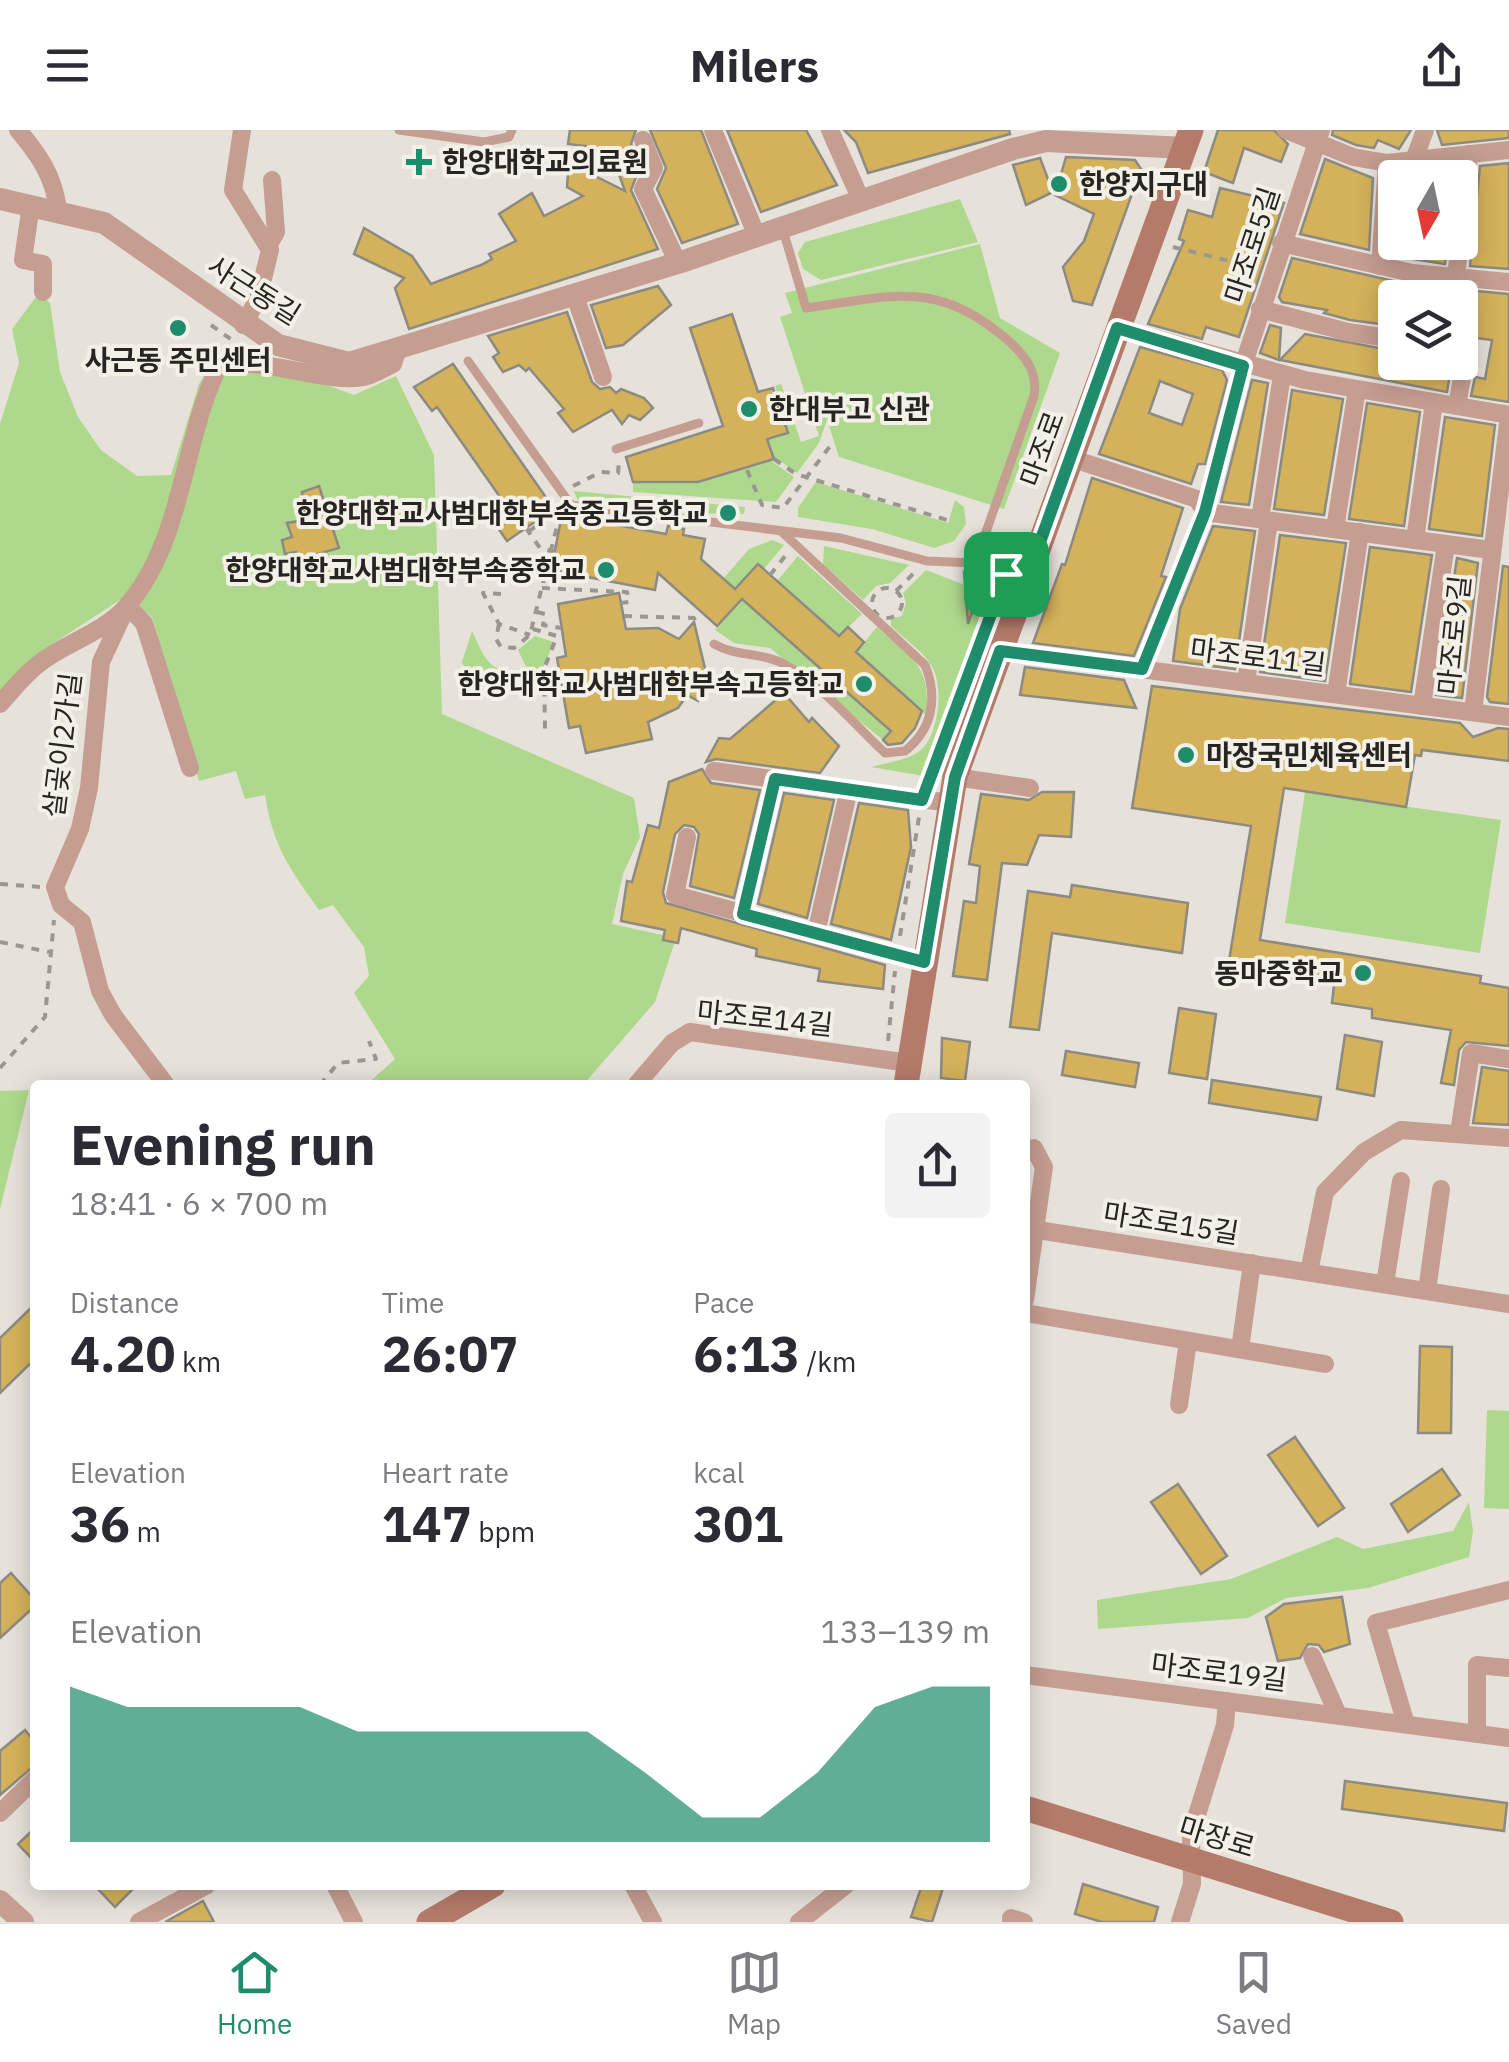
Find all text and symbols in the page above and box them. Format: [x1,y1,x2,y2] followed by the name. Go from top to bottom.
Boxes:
[690,36,819,94] text: Milers
[40,38,95,93] icon: menu
[1414,38,1469,93] icon: share
[442,143,648,180] place label: 한양대학교의료원
[406,149,432,175] marker: 한양대학교의료원
[1378,160,1478,260] north arrow
[1378,160,1478,380] map controls
[1079,165,1208,202] place label: 한양지구대
[1048,173,1070,195] marker: 한양지구대
[1215,182,1288,308] street label: 마조로5길
[201,247,308,333] street label: 사근동길
[1378,280,1478,380] button: layers
[167,317,189,339] marker: 사근동 주민센터
[85,341,271,378] place label: 사근동 주민센터
[769,390,930,427] place label: 한대부고 신관
[738,398,760,420] marker: 한대부고 신관
[1011,406,1072,491] street label: 마조로
[296,494,708,531] place label: 한양대학교사범대학부속중고등학교
[717,502,739,524] marker: 한양대학교사범대학부속중고등학교
[964,532,1049,617] pin
[979,547,1034,602] icon: arrive
[225,551,586,588] place label: 한양대학교사범대학부속중학교
[595,559,617,581] marker: 한양대학교사범대학부속중학교
[1429,573,1478,696] street label: 마조로9길
[1188,630,1328,683] street label: 마조로11길
[458,665,844,702] place label: 한양대학교사범대학부속고등학교
[34,670,89,819] street label: 살곶이2가길
[853,673,875,695] marker: 한양대학교사범대학부속고등학교
[1206,736,1412,773] place label: 마장국민체육센터
[1175,744,1197,766] marker: 마장국민체육센터
[1214,954,1343,991] place label: 동마중학교
[1352,962,1374,984] marker: 동마중학교
[695,992,835,1043] street label: 마조로14길
[70,1109,376,1180] text: Evening run
[885,1113,990,1218] button: share
[70,1182,328,1224] text: 18:41 · 6 × 700 m
[1101,1194,1241,1251] street label: 마조로15길
[70,1284,179,1321] text: Distance
[382,1284,445,1321] text: Time
[693,1284,754,1321] text: Pace
[70,1321,176,1386] text: 4.20
[382,1321,518,1386] text: 26:07
[693,1321,800,1386] text: 6:13
[176,1343,221,1380] text: km
[800,1343,856,1380] text: /km
[70,1454,186,1491] text: Elevation
[382,1454,509,1491] text: Heart rate
[693,1454,744,1491] text: kcal
[70,1491,130,1556] text: 36
[382,1491,472,1556] text: 147
[693,1491,783,1556] text: 301
[130,1513,161,1550] text: m
[472,1513,535,1550] text: bpm
[70,1610,203,1652] text: Elevation
[820,1610,990,1652] text: 133–139 m
[1149,1645,1289,1698] street label: 마조로19길
[1175,1808,1260,1866] street label: 마장로
[217,1945,292,2042] tab: Home
[727,1945,782,2042] tab: Map
[1216,1945,1292,2042] tab: Saved

